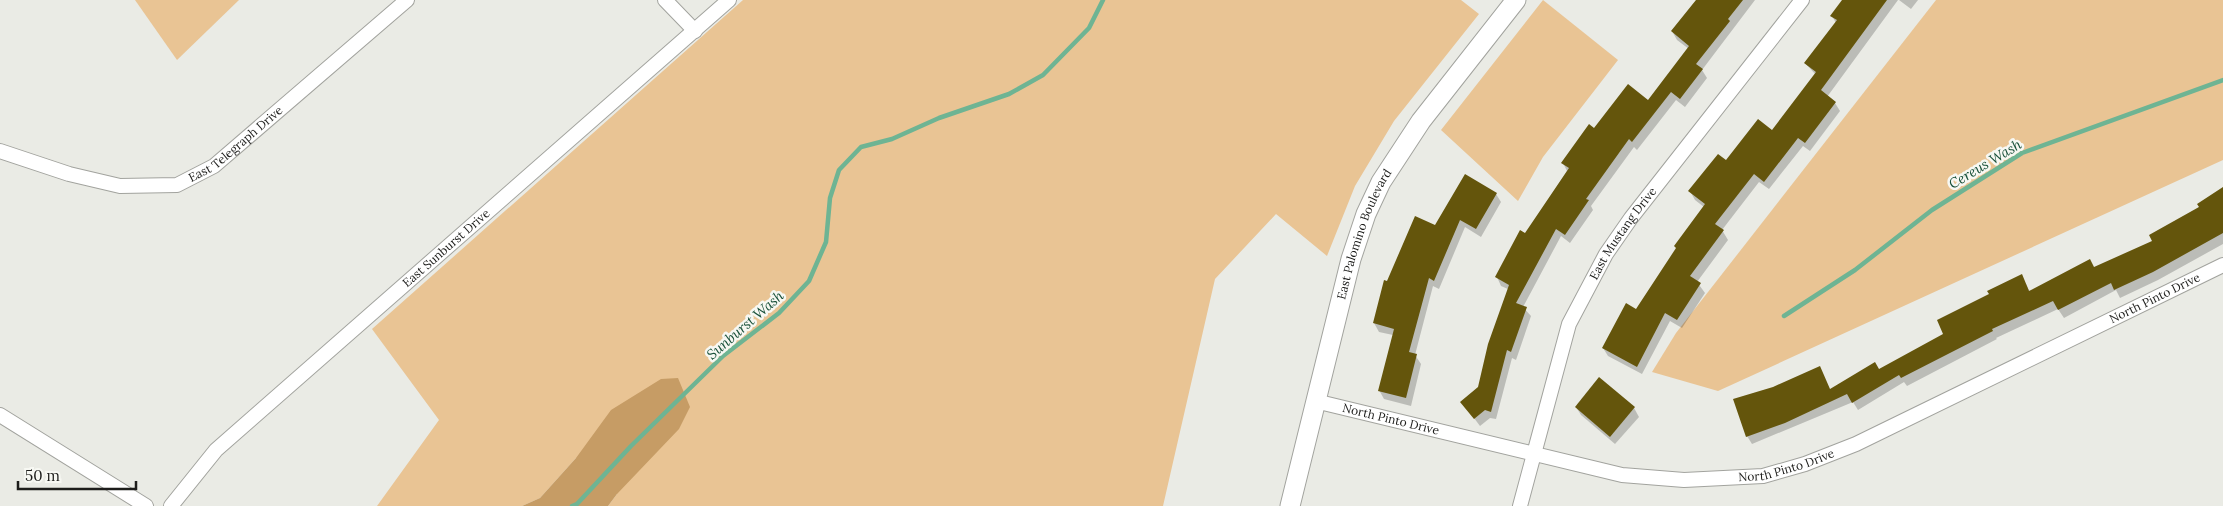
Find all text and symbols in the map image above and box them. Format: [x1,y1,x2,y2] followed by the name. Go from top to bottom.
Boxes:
[186,102,286,185] street label: East Telegraph Drive
[1945,135,2025,193] water label: Cereus Wash
[1333,166,1394,301] street label: East Palomino Boulevard
[1586,184,1660,282] street label: East Mustang Drive
[399,205,493,290] street label: East Sunburst Drive
[2107,269,2203,326] street label: North Pinto Drive
[703,287,787,363] water label: Sunburst Wash
[1341,400,1441,438] street label: North Pinto Drive
[1738,445,1837,484] street label: North Pinto Drive
[18,458,135,490] scale bar
[25,466,60,485] text: 50 m

